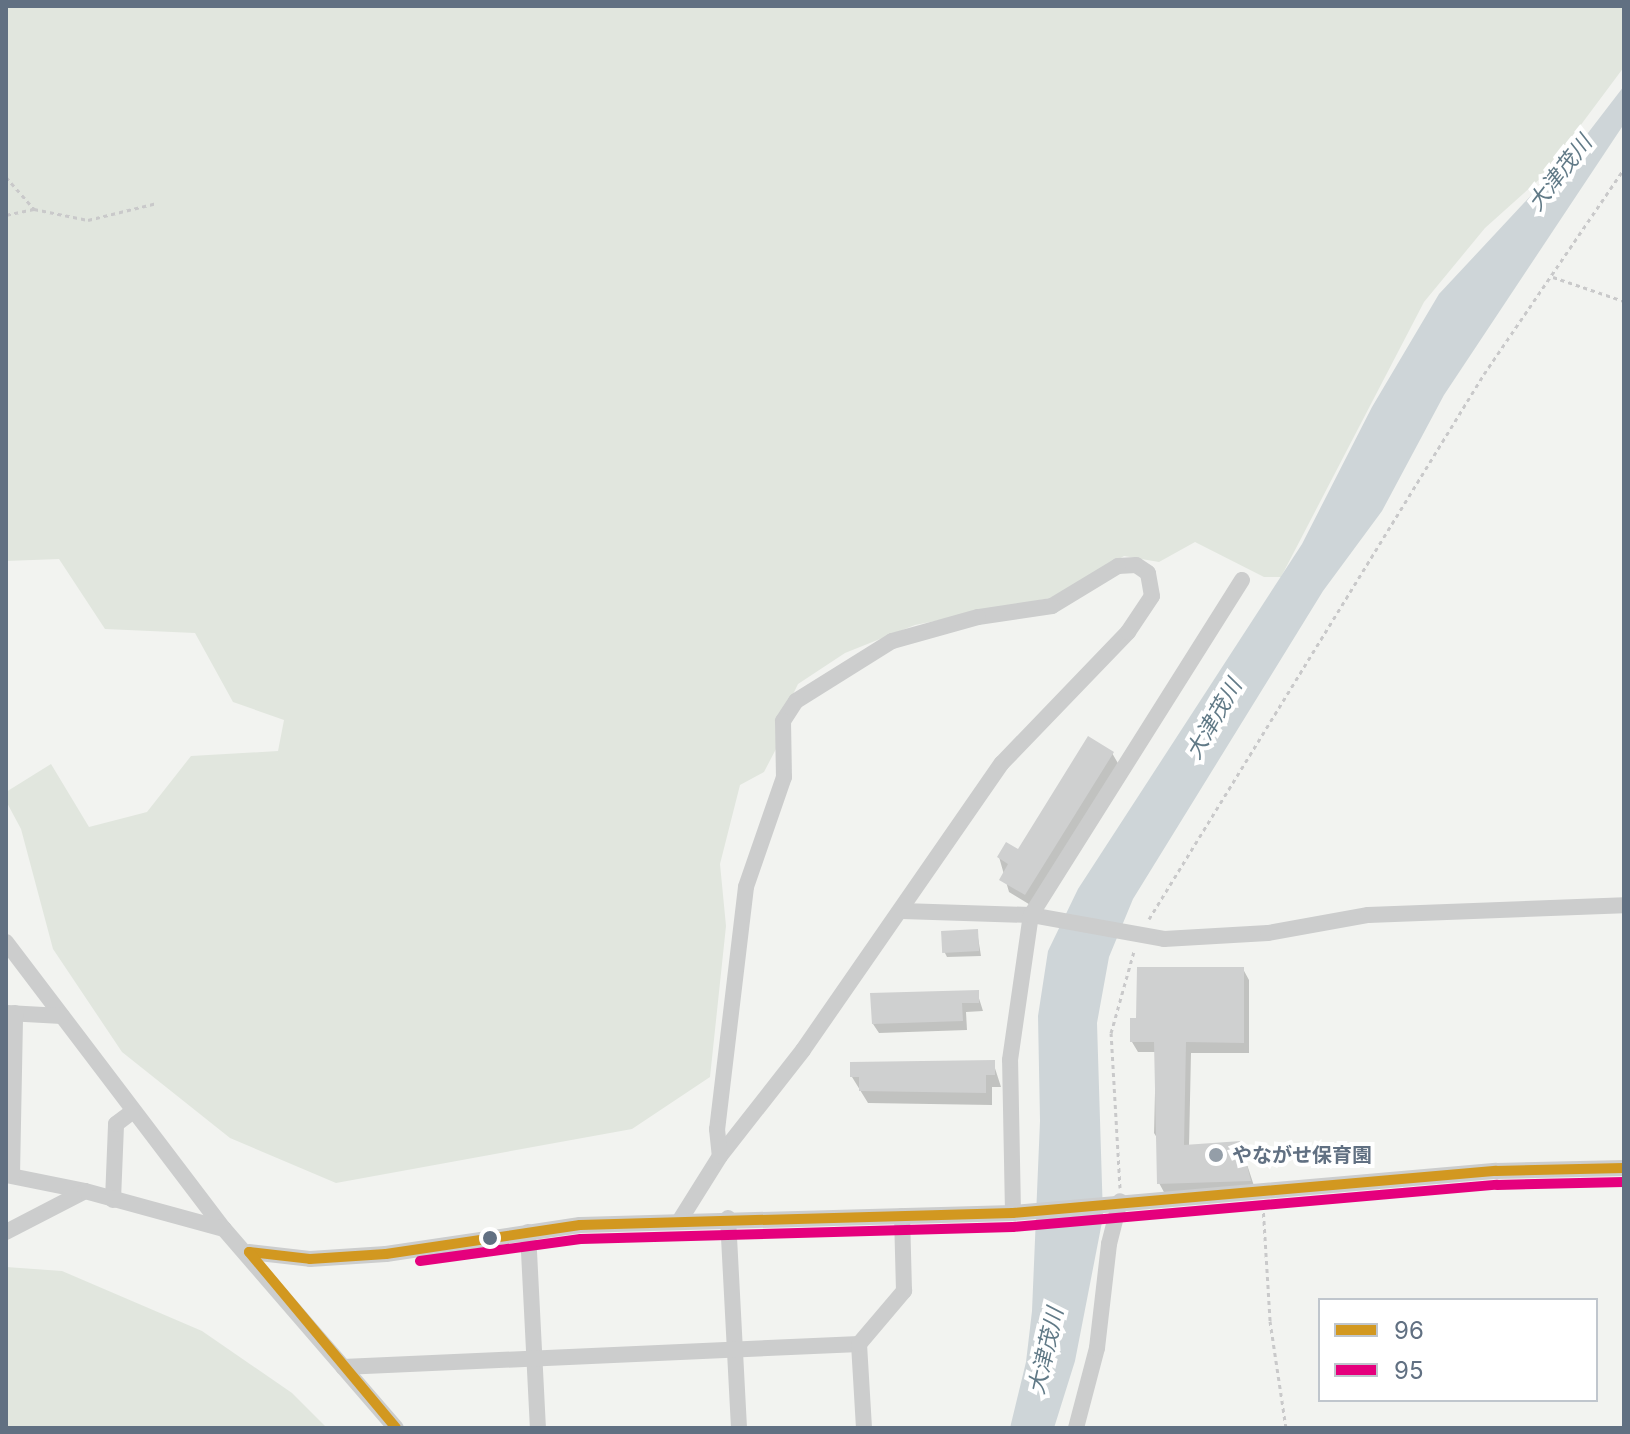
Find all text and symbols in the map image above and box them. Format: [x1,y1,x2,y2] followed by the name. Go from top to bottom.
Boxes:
[1523,130,1597,216] water label: 大津茂川
[1181,674,1247,764] water label: 大津茂川
[1232,1143,1372,1167] place label: やながせ保育園
[1207,1146,1225,1164] marker: やながせ保育園
[482,1230,498,1246] unlabelled marker
[1318,1298,1598,1402] legend
[1023,1305,1069,1397] water label: 大津茂川
[1394,1316,1424,1345] text: 96
[1394,1356,1423,1385] text: 95

